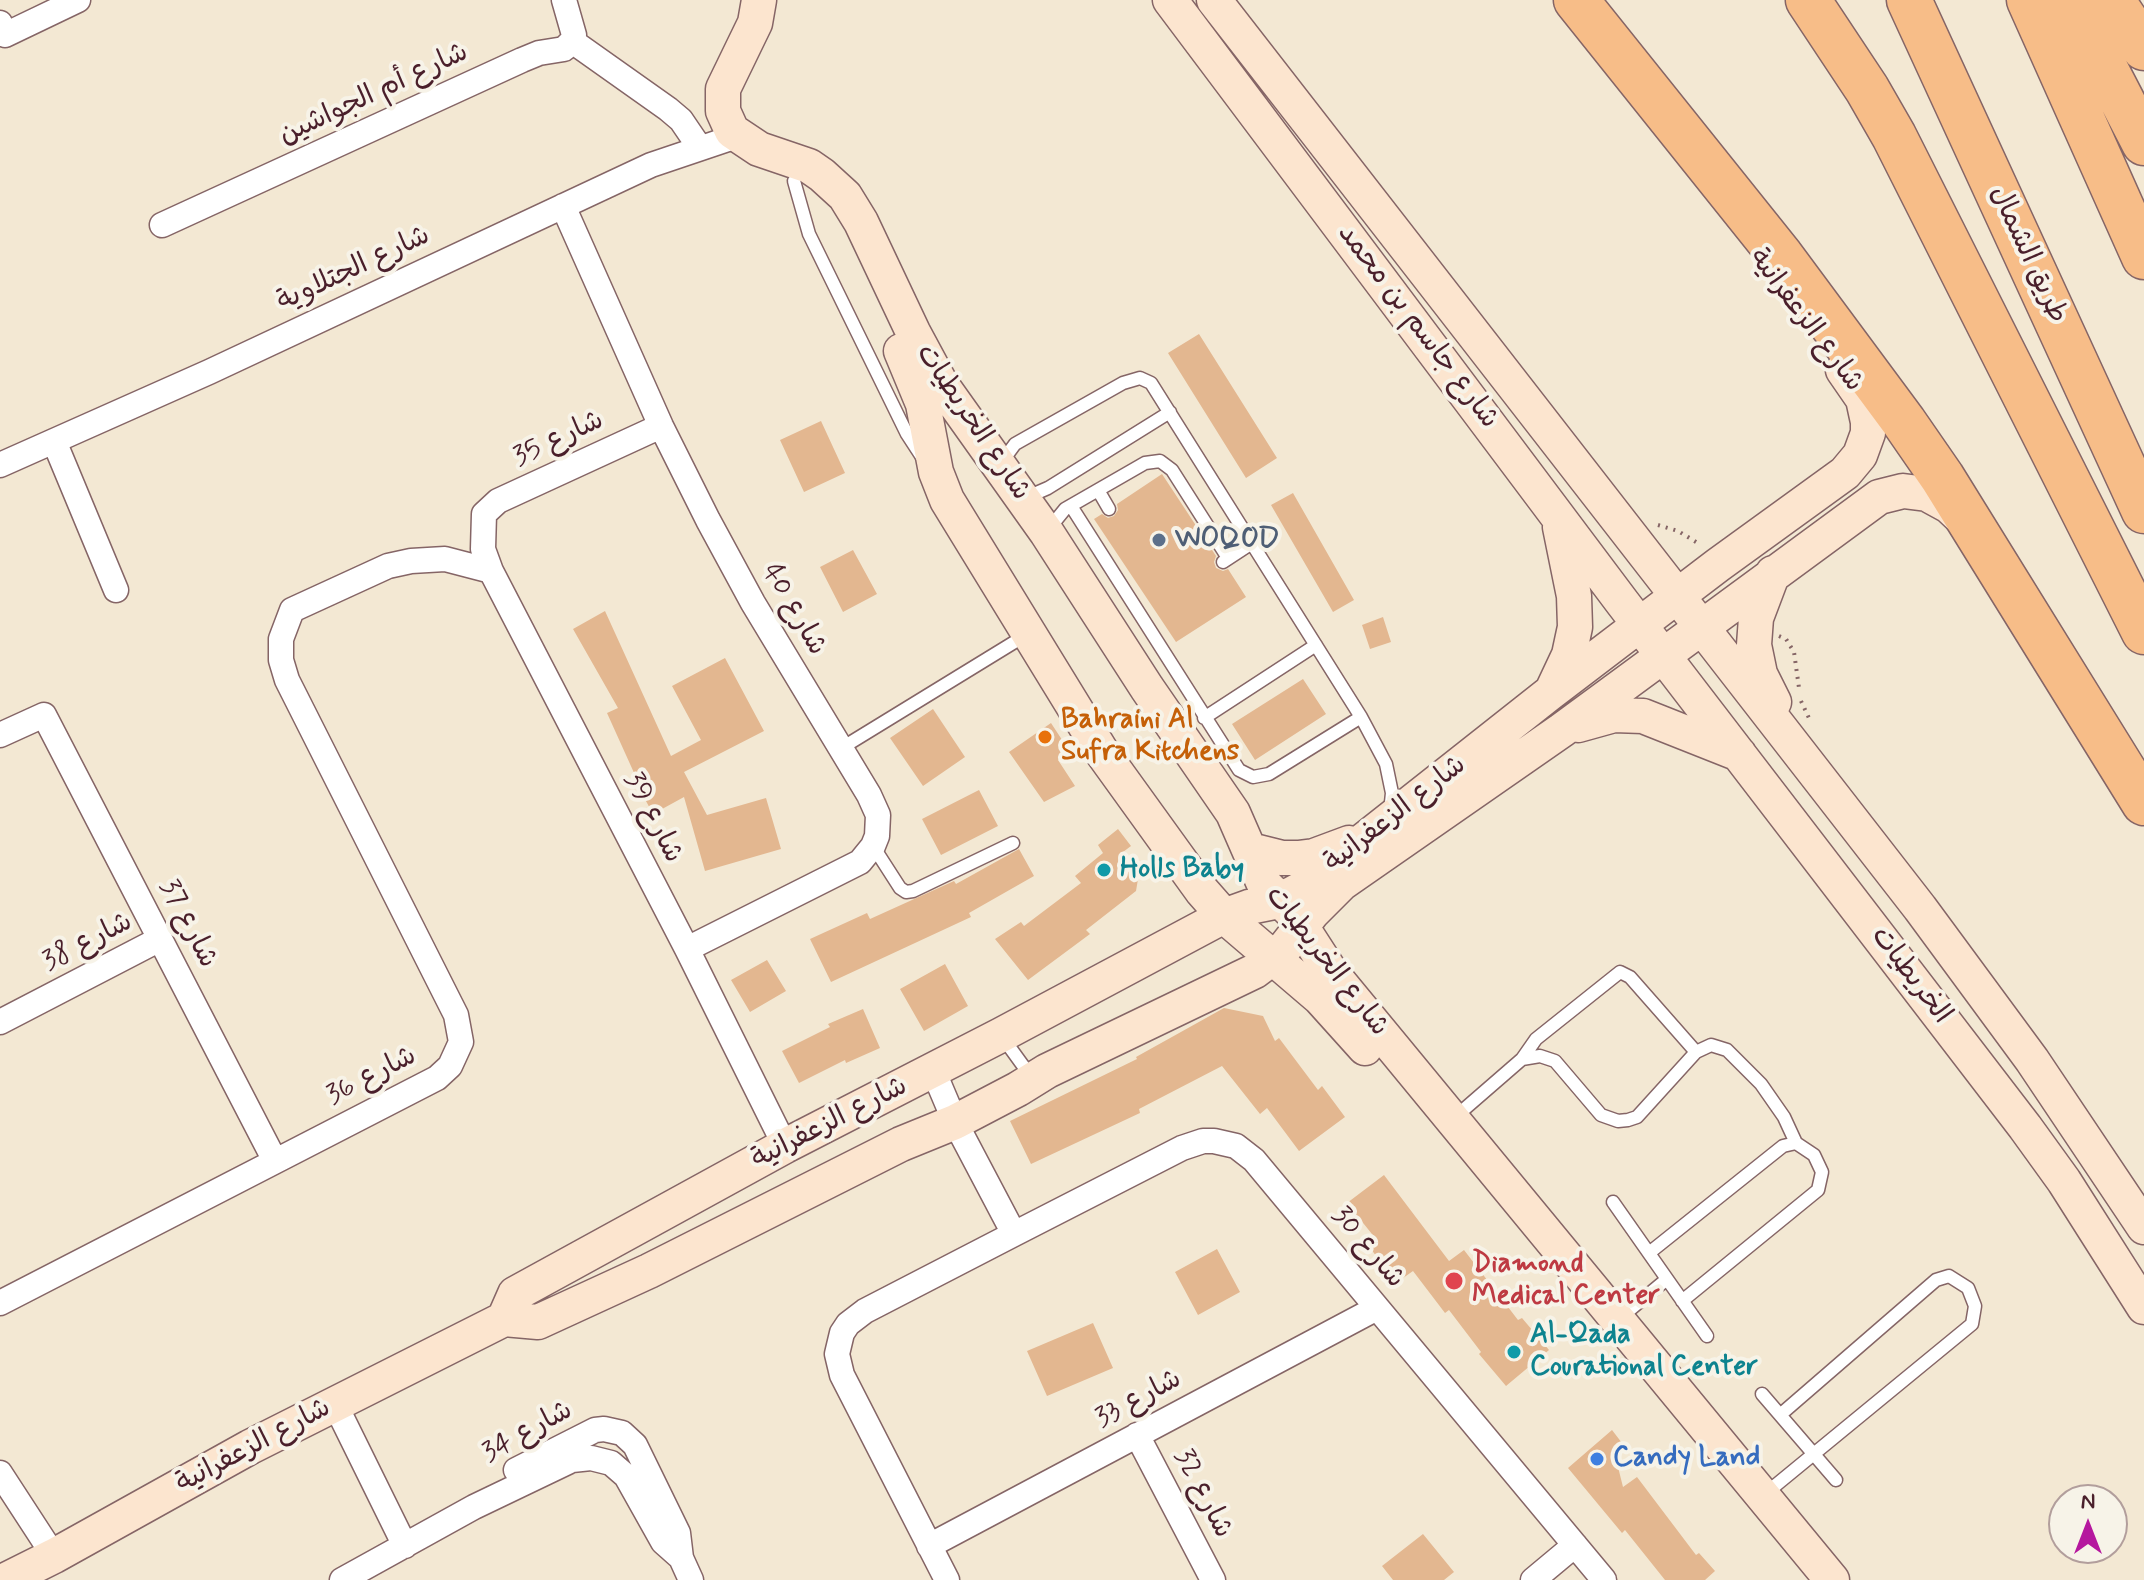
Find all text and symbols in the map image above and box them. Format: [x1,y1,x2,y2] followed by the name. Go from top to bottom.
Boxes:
[274,37,474,153] street label: شارع أم الجواشين
[1981,181,2073,329] street label: طريق الشمال
[1329,218,1505,436] street label: شارع جاسم بن محمد
[272,220,436,320] street label: شارع الجتلاوية
[1740,243,1870,399] street label: شارع الزعفرانية
[907,338,1037,508] street label: شارع الخريطيات
[509,405,609,475] street label: شارع 35
[1175,523,1279,557] place label: WOQOD
[1150,531,1168,549] marker: WOQOD
[753,558,833,662] street label: شارع 40
[1061,704,1239,770] place label: Bahraini Al Sufra Kitchens
[1036,728,1054,746] marker: Bahraini Al Sufra Kitchens
[1319,749,1473,881] street label: شارع الزعفرانية
[615,767,689,869] street label: شارع 39
[1120,853,1244,887] place label: Holls Baby
[1095,861,1113,879] marker: Holls Baby
[150,874,224,974] street label: شارع 37
[1257,880,1395,1044] street label: شارع الخريطيات
[38,906,138,980] street label: شارع 38
[1863,921,1957,1031] street label: الخريطيات
[321,1040,423,1114] street label: شارع 36
[746,1070,914,1178] street label: شارع الزعفرانية
[1323,1200,1411,1296] street label: شارع 30
[1472,1248,1660,1314] place label: Diamond Medical Center
[1443,1270,1465,1292] marker: Diamond Medical Center
[1530,1319,1758,1385] place label: Al-Qada Courational Center
[1505,1343,1523,1361] marker: Al-Qada Courational Center
[1090,1363,1188,1437] street label: شارع 33
[171,1392,337,1502] street label: شارع الزعفرانية
[477,1395,579,1471] street label: شارع 34
[1613,1442,1760,1476] place label: Candy Land
[1165,1444,1239,1544] street label: شارع 32
[1588,1450,1606,1468] marker: Candy Land
[2048,1484,2128,1564] north arrow
[2081,1488,2095,1516] text: N

